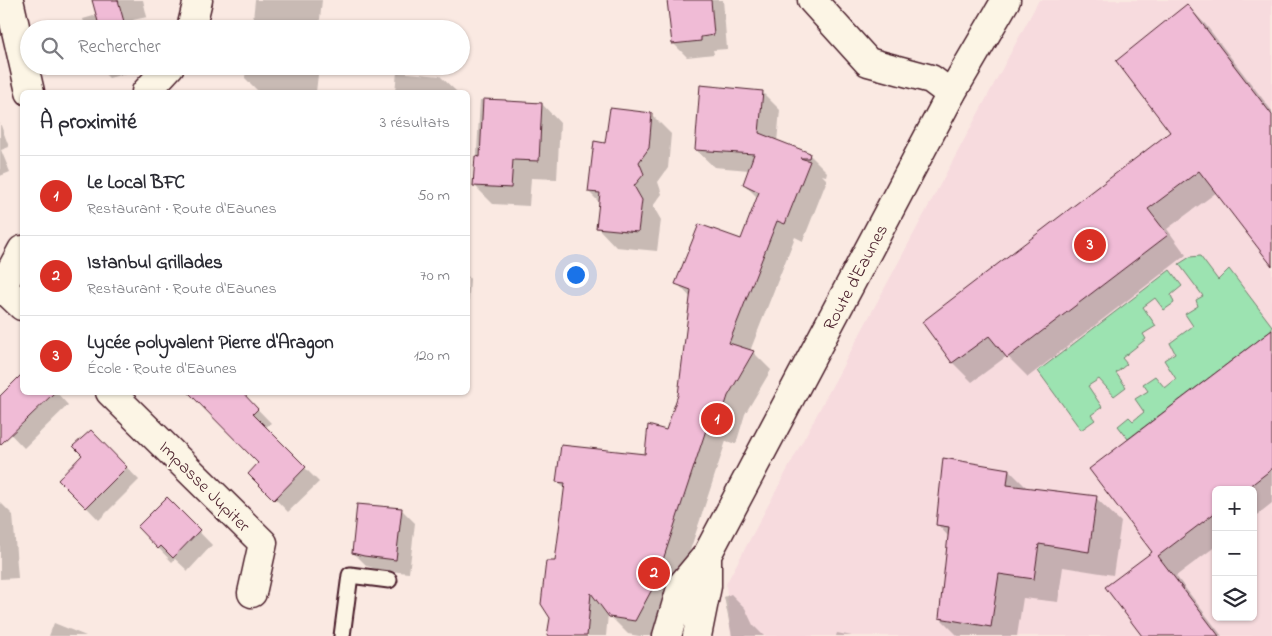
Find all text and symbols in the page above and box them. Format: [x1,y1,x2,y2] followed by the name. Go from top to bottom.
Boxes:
[20,20,470,75] search box
[38,34,66,62] icon: search
[78,34,161,61] text: Rechercher
[40,108,137,138] text: À proximité
[380,111,450,135] text: 3 résultats
[87,170,185,197] text: Le Local BFC
[53,184,59,208] text: 1
[418,184,450,208] text: 50 m
[87,197,277,221] text: Restaurant · Route d'Eaunes
[818,220,896,336] street label: Route d'Eaunes
[1074,226,1106,264] pin: 3
[87,250,223,277] text: Istanbul Grillades
[563,262,589,288] your location
[52,264,60,288] text: 2
[420,264,450,288] text: 70 m
[87,277,277,301] text: Restaurant · Route d'Eaunes
[87,330,334,357] text: Lycée polyvalent Pierre d'Aragon
[53,344,59,368] text: 3
[414,344,450,368] text: 120 m
[87,357,237,381] text: École · Route d'Eaunes
[701,400,733,438] pin: 1
[152,436,256,539] street label: Impasse Jupiter
[1212,486,1257,621] map controls
[1212,486,1257,531] button: +
[1212,531,1257,576] button: −
[638,554,670,592] pin: 2
[1212,576,1257,621] button: layers

